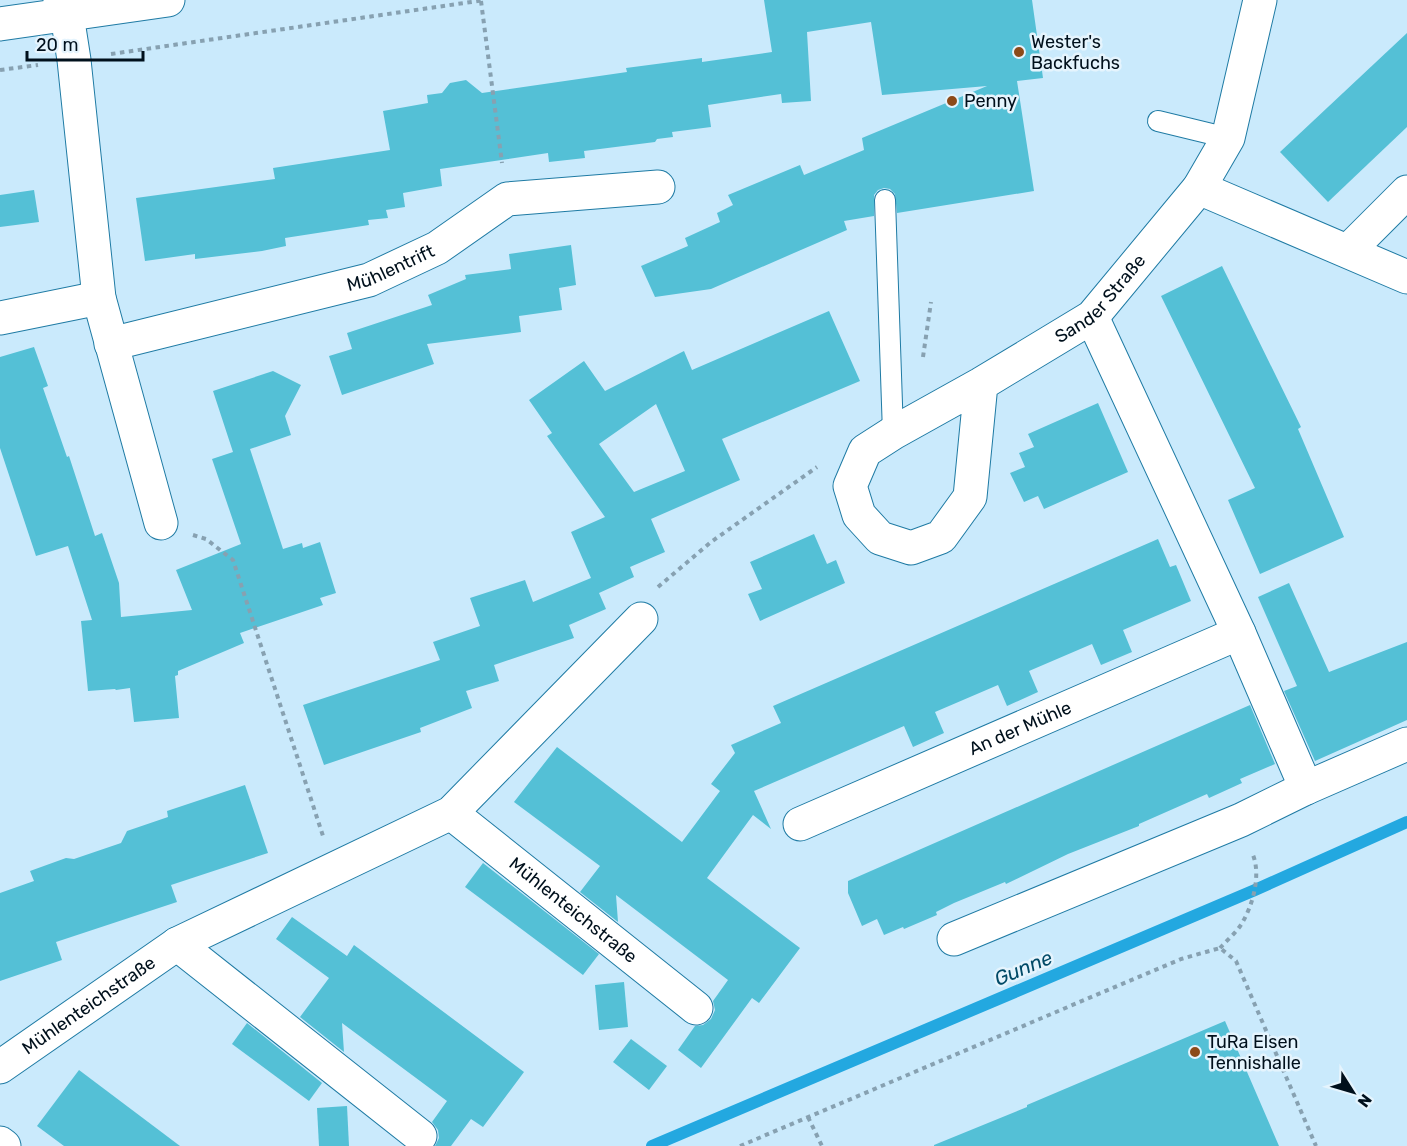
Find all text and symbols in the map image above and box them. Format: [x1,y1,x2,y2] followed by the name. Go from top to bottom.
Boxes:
[27,24,142,62] scale bar
[1031,31,1120,74] place label: Wester's Backfuchs
[36,34,78,56] text: 20 m
[1012,45,1026,59] marker: Wester's Backfuchs
[964,90,1017,112] place label: Penny
[945,94,959,108] marker: Penny
[344,240,438,296] street label: Mühlentrift
[1051,250,1150,348] street label: Sander Straße
[965,696,1075,760] street label: An der Mühle
[505,853,641,968] street label: Mühlenteichstraße
[990,945,1056,991] water label: Gunne
[18,951,160,1059] street label: Mühlenteichstraße
[1207,1031,1301,1074] place label: TuRa Elsen Tennishalle
[1188,1045,1202,1059] marker: TuRa Elsen Tennishalle
[1323,1062,1383,1122] north arrow
[1354,1090,1376,1111] text: N

